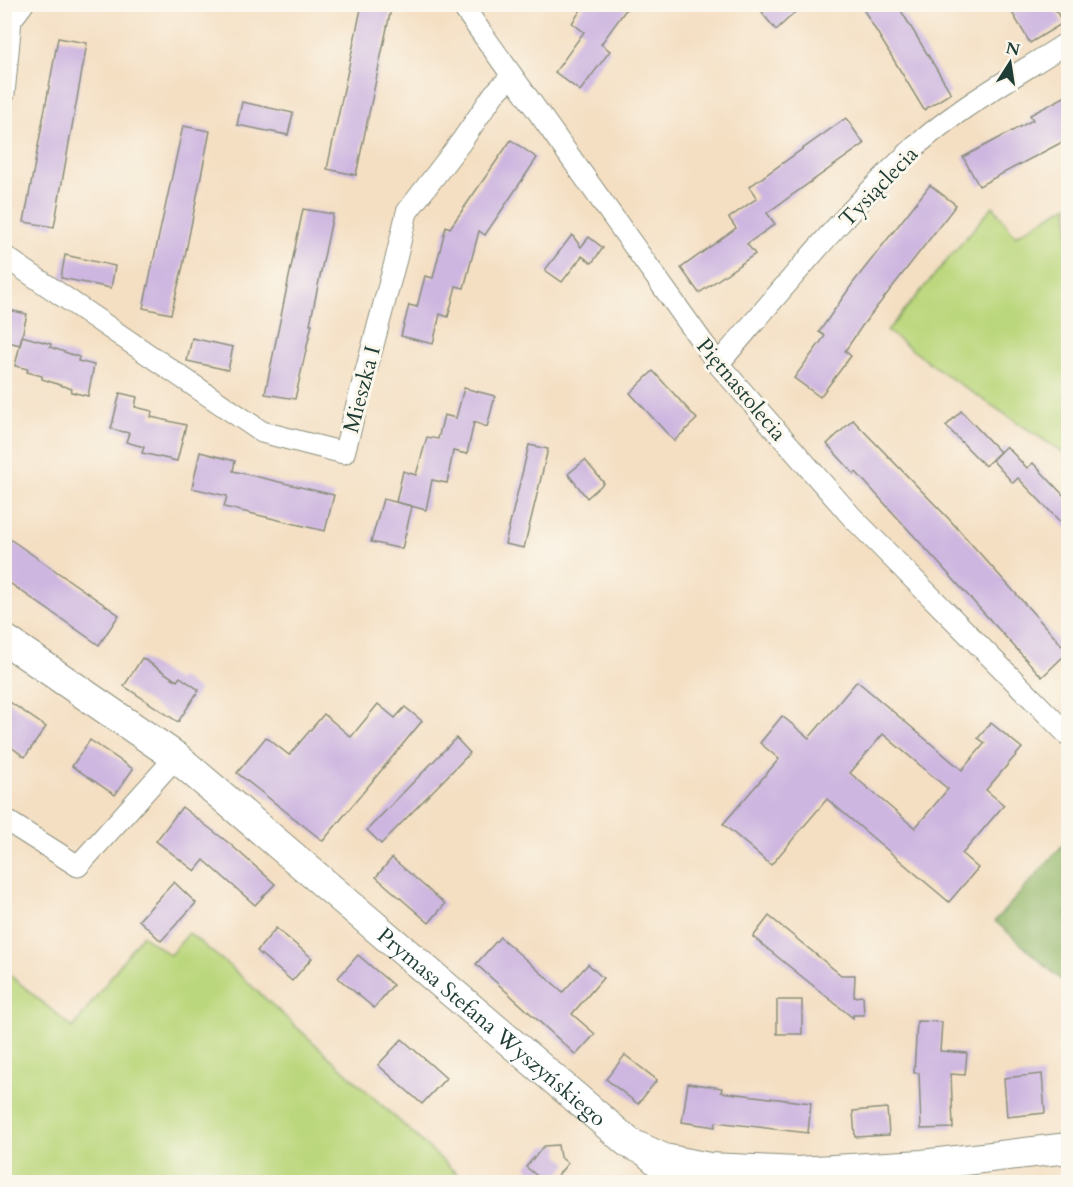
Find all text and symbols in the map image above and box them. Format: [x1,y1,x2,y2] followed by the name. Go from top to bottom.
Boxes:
[980,33,1040,93] north arrow
[1004,37,1022,62] text: N
[832,139,925,234] street label: Tysiąclecia
[689,332,793,448] street label: Piętnastolecia
[336,342,388,436] street label: Mieszka I
[370,921,613,1134] street label: Prymasa Stefana Wyszyńskiego

